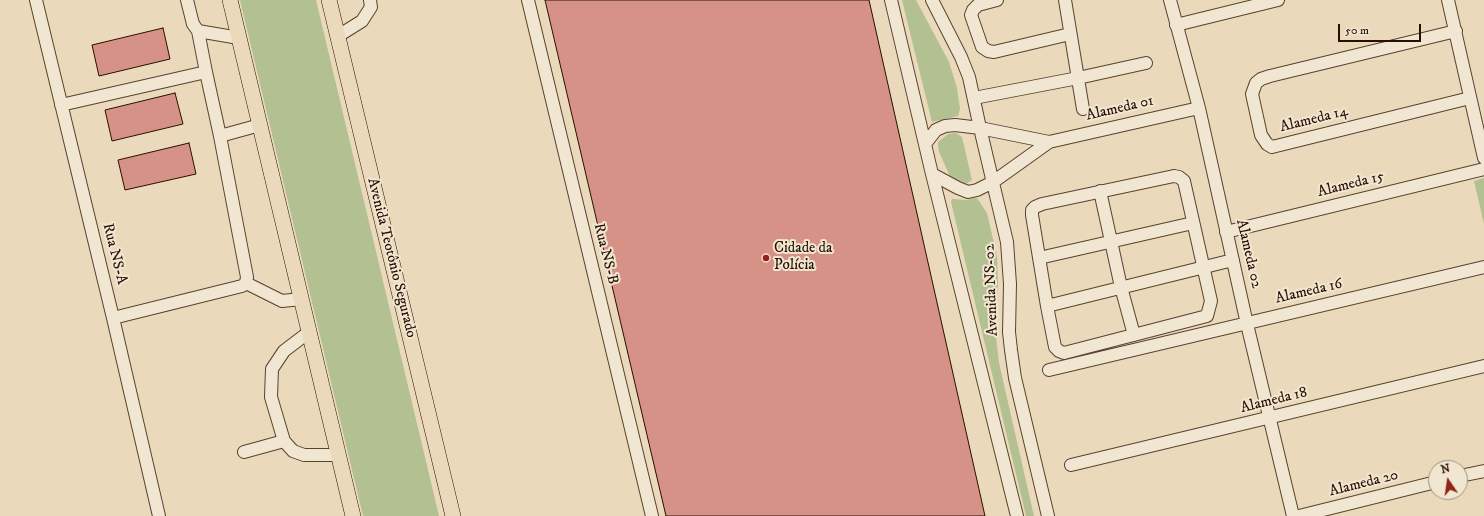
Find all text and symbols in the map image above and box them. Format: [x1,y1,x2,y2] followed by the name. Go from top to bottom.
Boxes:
[1340,16,1423,42] scale bar
[1345,23,1369,38] text: 50 m
[1085,93,1155,125] street label: Alameda 01
[1278,103,1350,137] street label: Alameda 14
[1316,168,1386,202] street label: Alameda 15
[362,176,420,340] street label: Avenida Teotônio Segurado
[1231,218,1265,290] street label: Alameda 02
[98,221,130,287] street label: Rua NS-A
[589,222,621,286] street label: Rua NS-B
[774,240,832,275] place label: Cidade da Polícia
[981,244,1003,336] street label: Avenida NS-02
[761,253,771,263] marker: Cidade da Polícia
[1274,276,1344,308] street label: Alameda 16
[1239,384,1309,418] street label: Alameda 18
[1428,460,1468,500] north arrow
[1440,461,1452,477] text: N
[1328,467,1400,501] street label: Alameda 20

